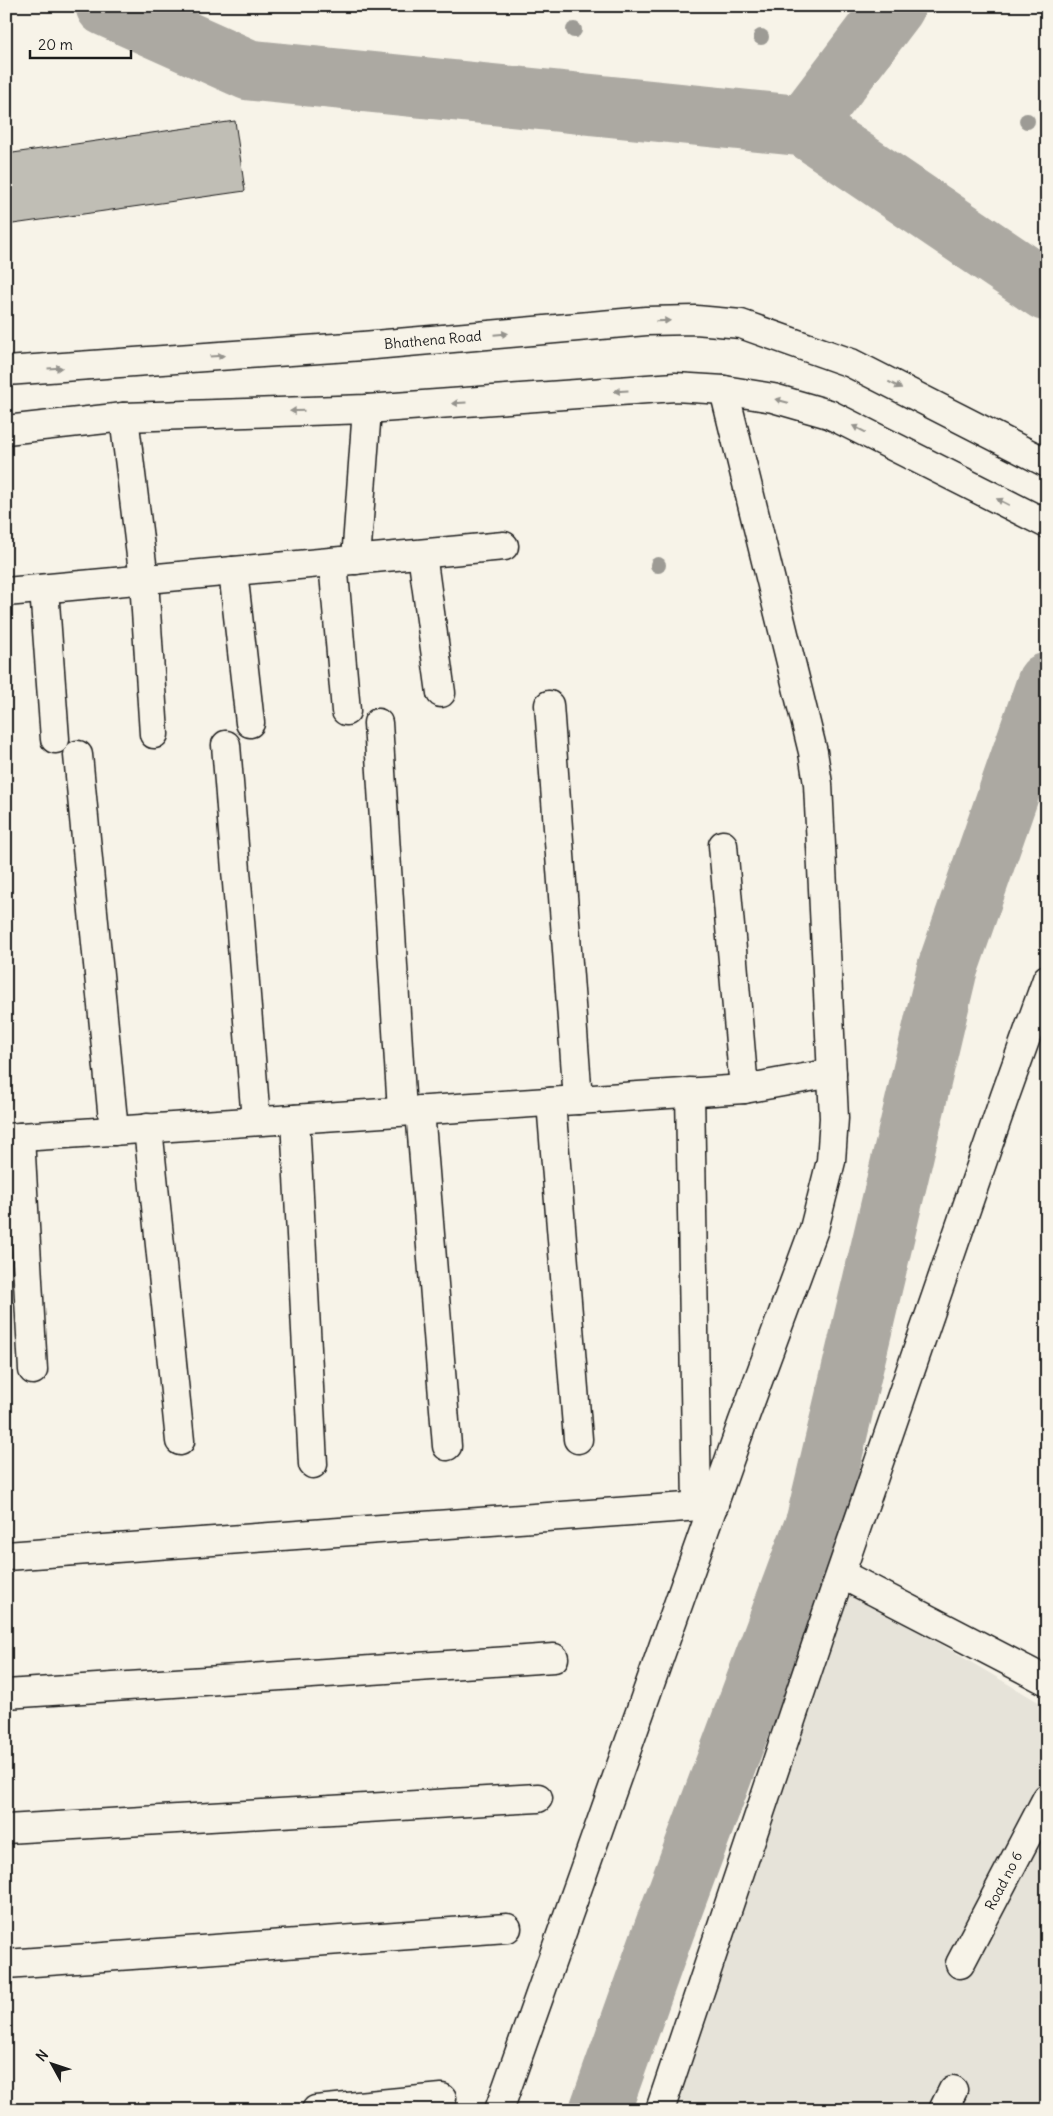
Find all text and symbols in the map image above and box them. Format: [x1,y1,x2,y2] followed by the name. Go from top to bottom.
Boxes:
[30,28,131,60] scale bar
[38,35,73,54] text: 20 m
[655,316,671,324] one-way arrow
[383,327,482,353] street label: Bhathena Road
[493,330,509,338] one-way arrow
[209,352,225,360] one-way arrow
[47,364,63,372] one-way arrow
[887,381,902,389] one-way arrow
[613,387,629,395] one-way arrow
[775,397,790,405] one-way arrow
[451,399,467,407] one-way arrow
[288,408,304,416] one-way arrow
[851,424,866,433] one-way arrow
[996,498,1011,506] one-way arrow
[981,1848,1026,1913] street label: Road no 6
[28,2038,78,2088] north arrow
[32,2046,52,2065] text: N

